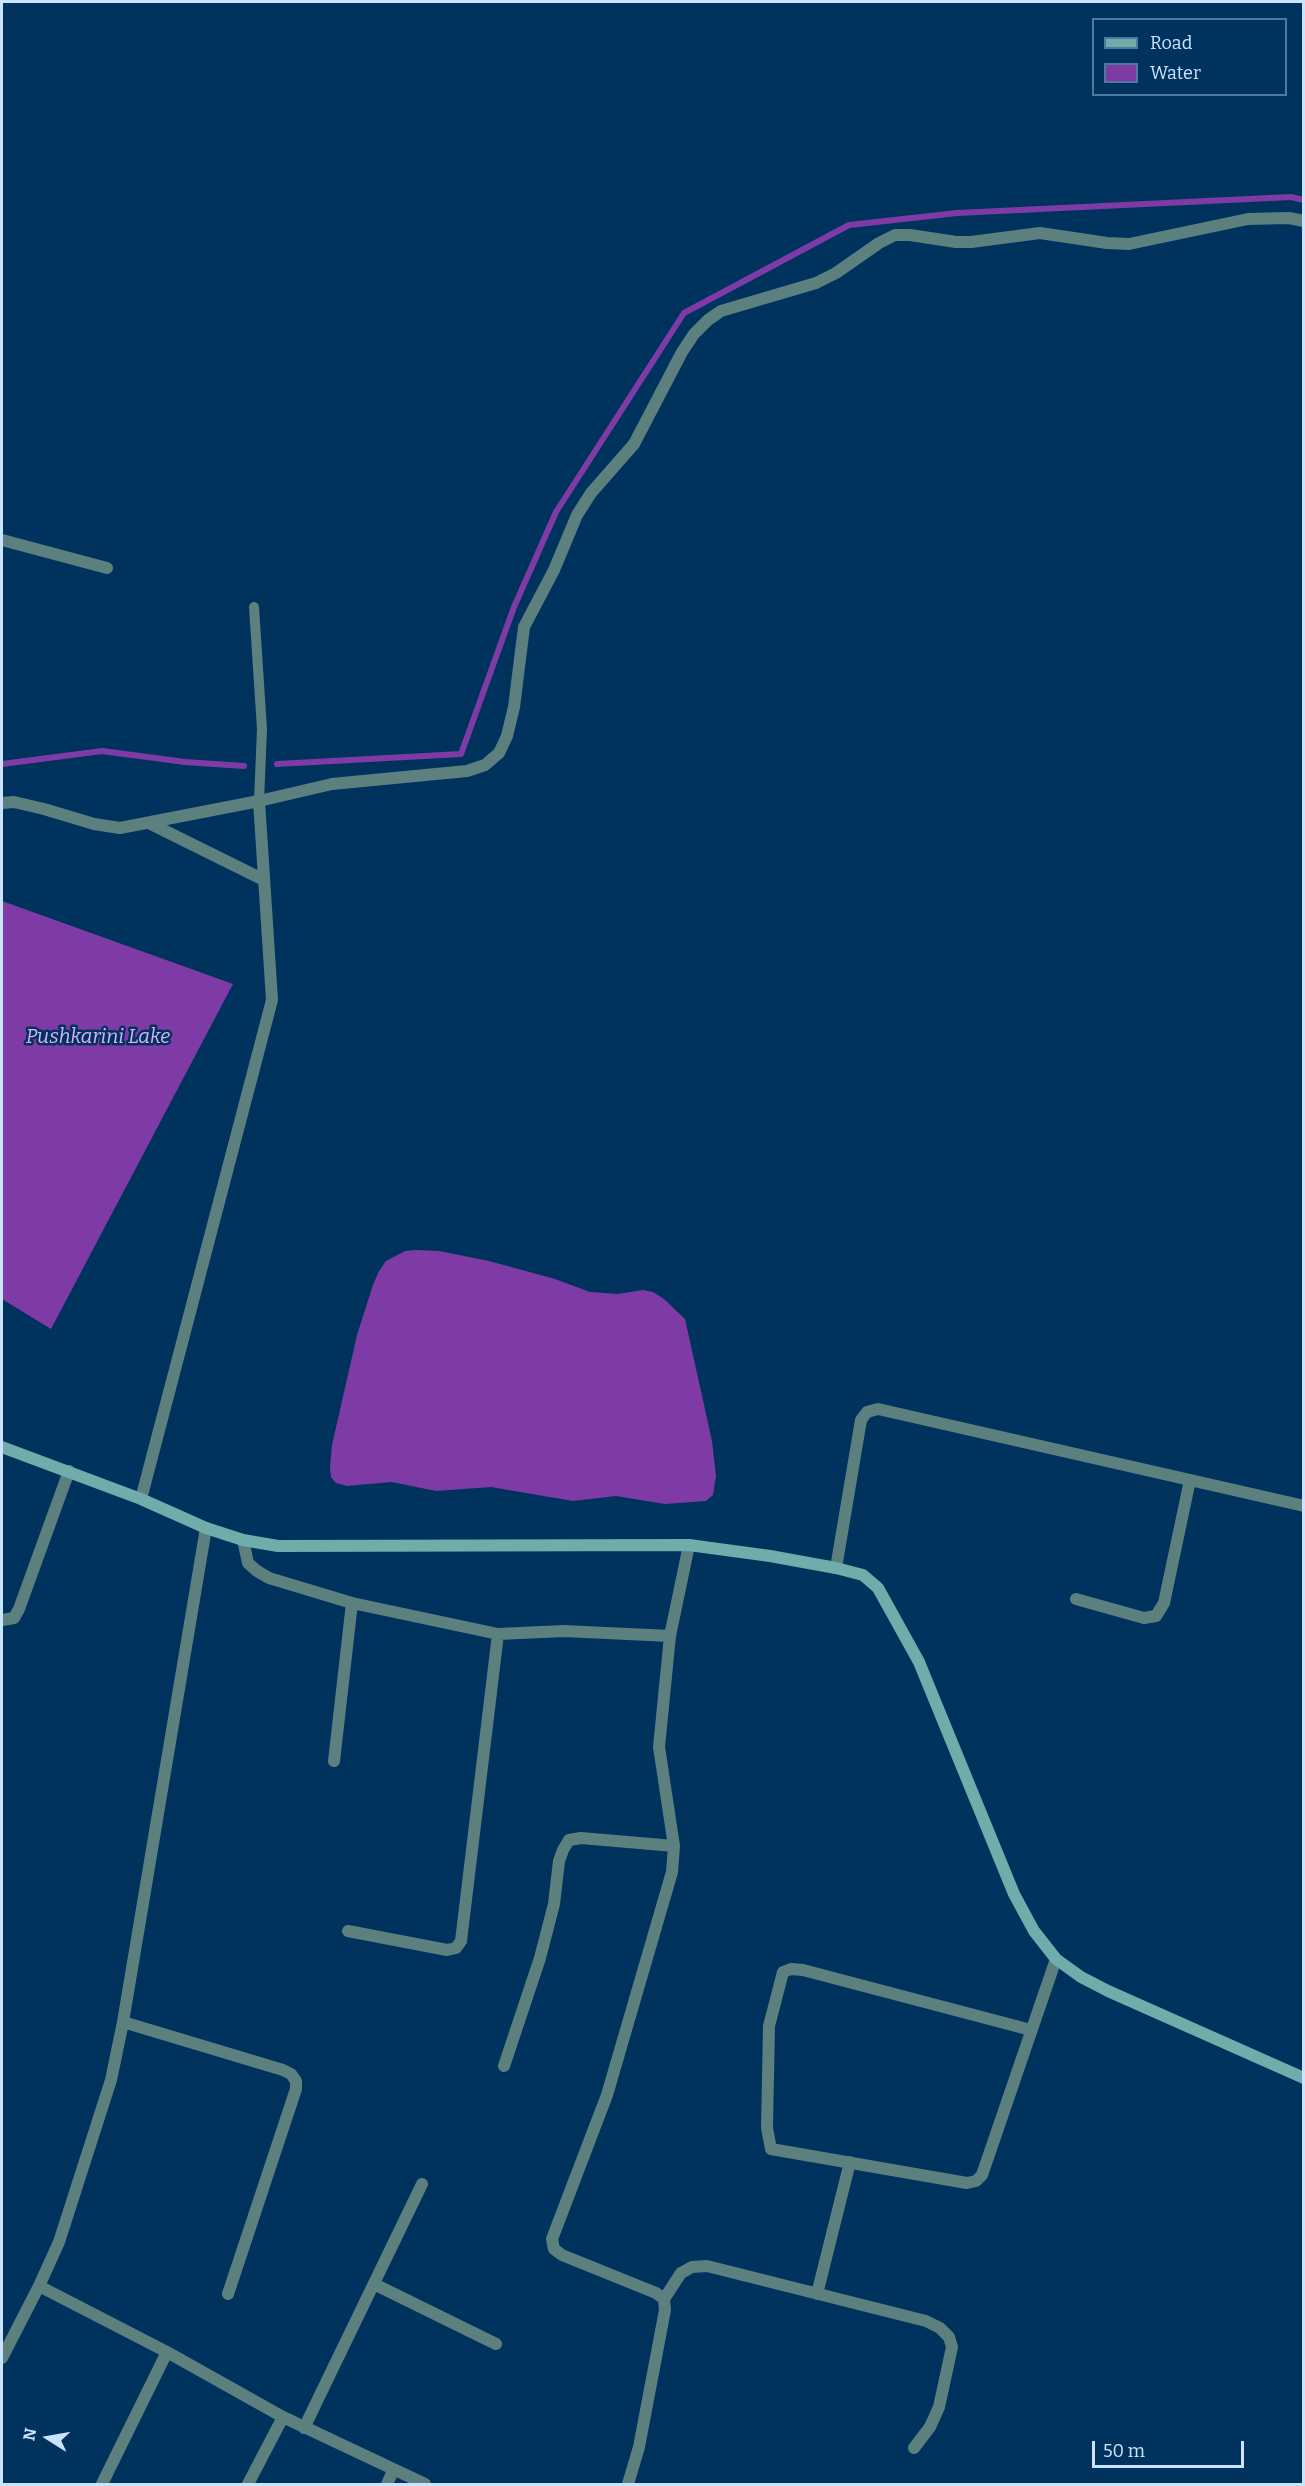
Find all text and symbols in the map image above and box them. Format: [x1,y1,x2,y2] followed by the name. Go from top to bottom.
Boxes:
[1092,18,1287,96] legend
[1150,32,1192,54] text: Road
[1150,62,1201,84] text: Water
[26,1025,170,1049] water label: Pushkarini Lake
[18,2408,78,2468] north arrow
[19,2427,40,2442] text: N
[1095,2429,1246,2467] scale bar
[1103,2440,1145,2462] text: 50 m

